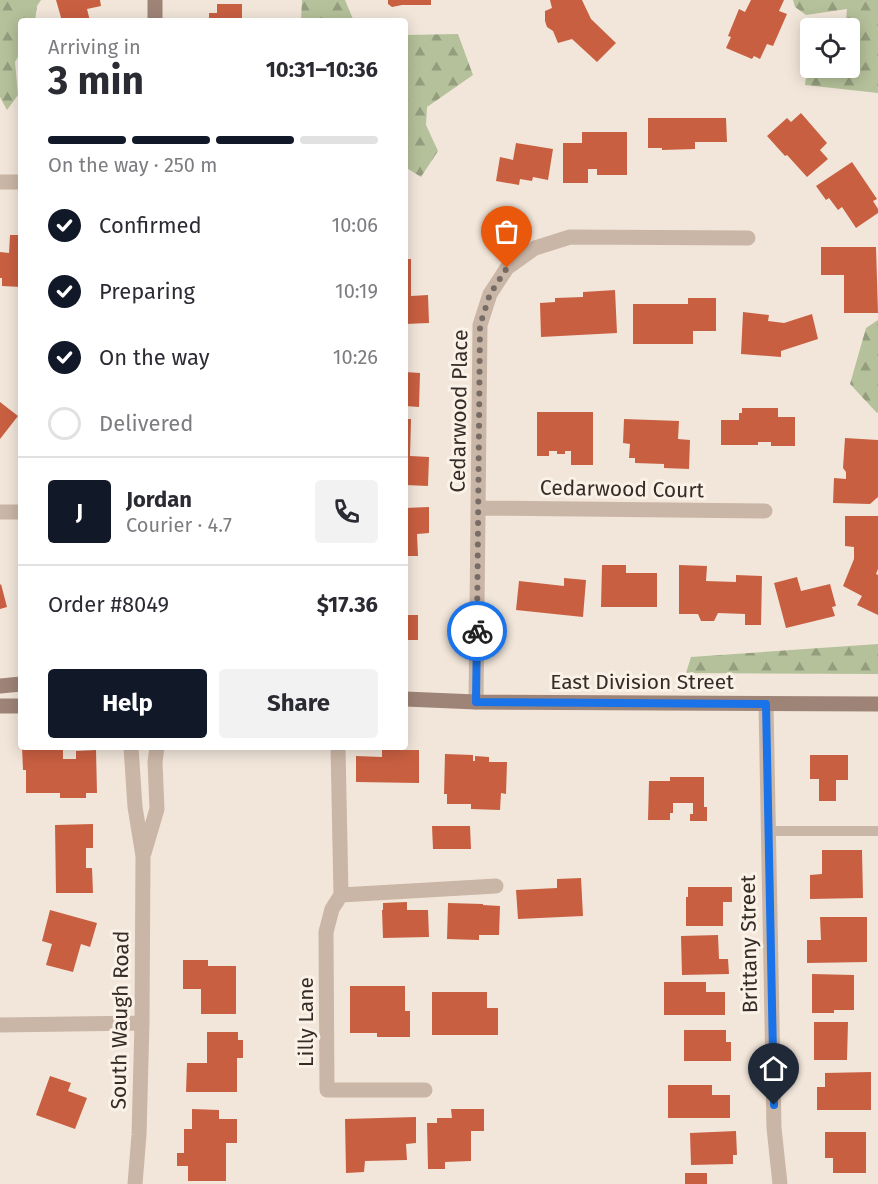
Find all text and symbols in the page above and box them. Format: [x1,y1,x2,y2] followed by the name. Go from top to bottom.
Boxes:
[800,18,860,78] map controls
[800,18,860,78] button: locate
[48,35,141,59] text: Arriving in
[266,56,378,83] text: 10:31–10:36
[48,58,144,104] text: 3 min
[48,153,217,177] text: On the way · 250 m
[481,206,532,268] pin
[48,209,81,242] icon: check
[99,212,202,239] text: Confirmed
[332,213,378,237] text: 10:06
[490,215,523,248] icon: bag
[48,275,81,308] icon: check
[99,278,195,305] text: Preparing
[335,279,378,303] text: 10:19
[445,329,473,493] street label: Cedarwood Place
[48,341,81,374] icon: check
[99,344,210,371] text: On the way
[333,345,378,369] text: 10:26
[99,410,194,437] text: Delivered
[540,475,705,503] street label: Cedarwood Court
[315,480,378,543] button: phone
[126,486,192,513] text: Jordan
[76,498,83,525] text: J
[126,513,232,537] text: Courier · 4.7
[48,591,169,618] text: Order #8049
[317,591,378,618] text: $17.36
[447,601,507,661] courier
[461,615,494,648] icon: bike
[48,669,207,738] button: Help
[219,669,378,738] button: Share
[550,669,734,695] street label: East Division Street
[735,874,763,1013] street label: Brittany Street
[105,930,135,1110] street label: South Waugh Road
[293,977,319,1067] street label: Lilly Lane
[748,1043,799,1105] pin
[757,1052,790,1085] icon: home

